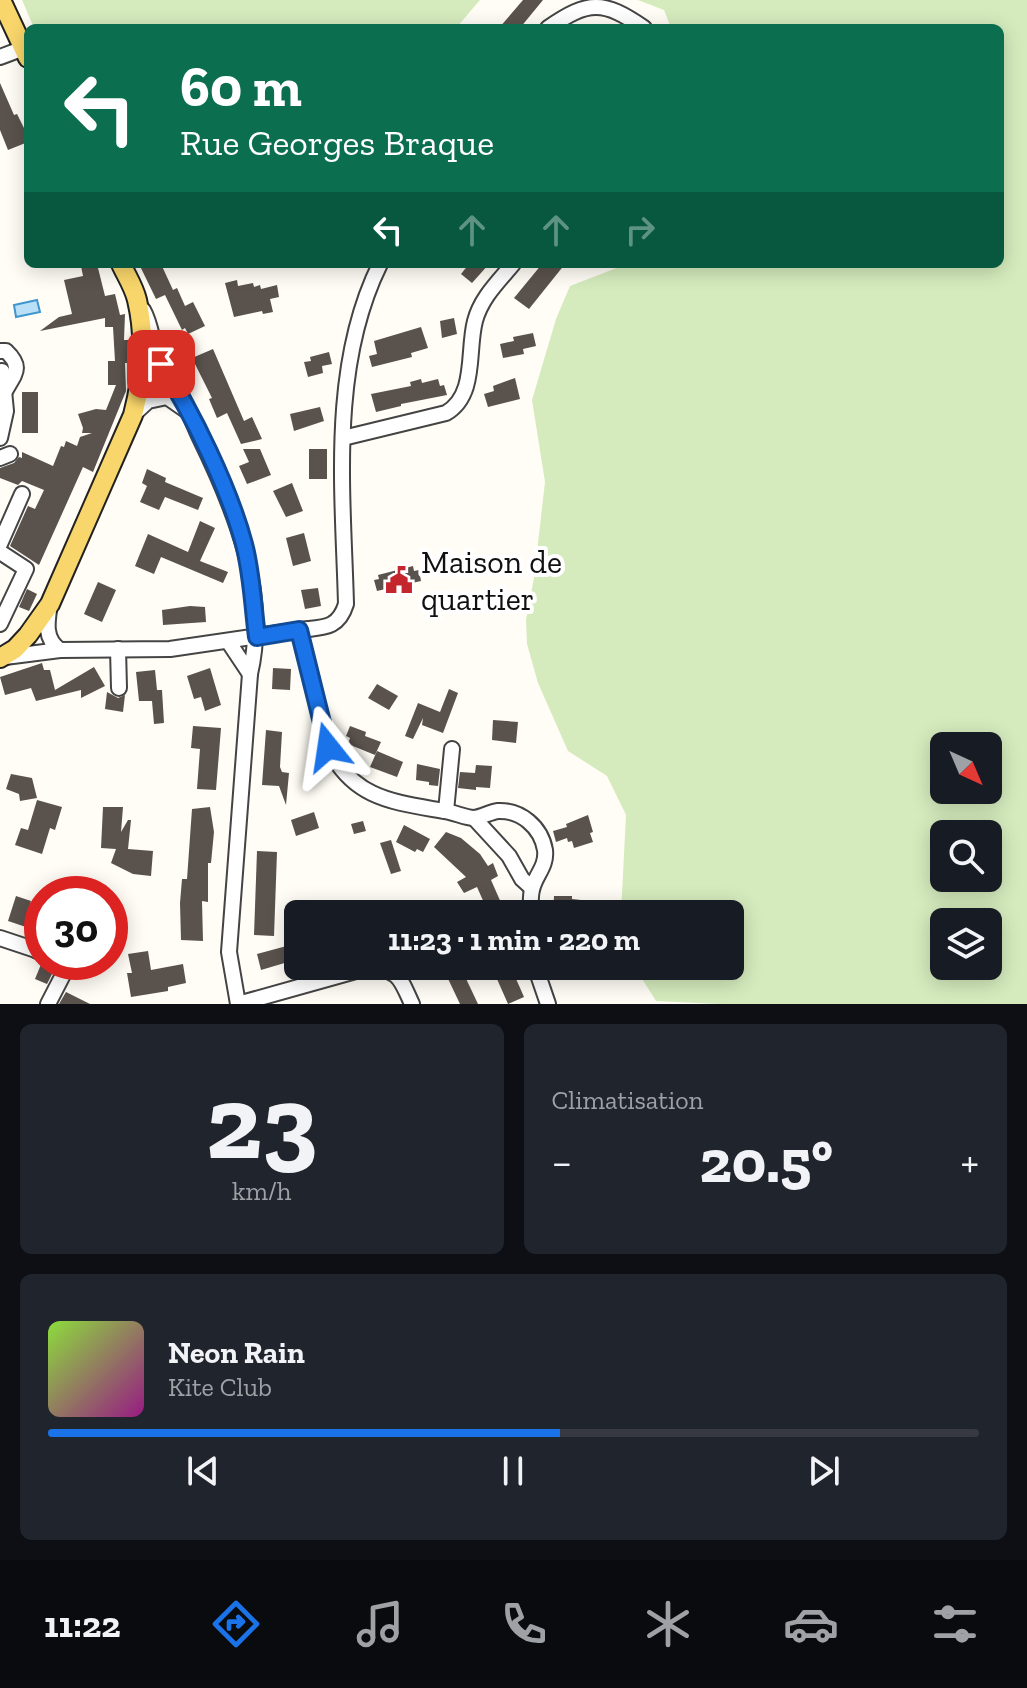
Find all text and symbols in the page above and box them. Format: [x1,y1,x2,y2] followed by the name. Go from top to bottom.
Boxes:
[180,53,302,120] text: 60 m
[48,56,152,160] icon: left
[180,121,494,164] text: Rue Georges Braque
[366,208,410,252] icon: left
[450,208,494,252] icon: ahead
[534,208,578,252] icon: ahead
[618,208,662,252] icon: right
[127,330,195,398] pin
[139,342,183,386] icon: arrive
[421,543,562,618] place label: Maison de quartier
[384,565,414,595] public building icon: Maison de quartier
[286,705,370,789] position arrow
[930,732,1002,804] north arrow
[930,732,1002,980] map controls
[930,820,1002,892] button: search
[24,876,128,980] speed limit sign: 30
[930,908,1002,980] button: layers
[388,922,640,958] text: 11:23 · 1 min · 220 m
[206,1060,317,1185] text: 23
[552,1084,704,1116] text: Climatisation
[700,1125,833,1197] text: 20.5°
[552,1135,572,1188] text: −
[960,1135,979,1188] text: +
[232,1175,291,1207] text: km/h
[168,1335,305,1371] text: Neon Rain
[168,1371,272,1403] text: Kite Club
[181,1449,225,1493] icon: previous
[491,1449,535,1493] icon: pause
[802,1449,846,1493] icon: next
[208,1596,264,1652] icon: directions
[352,1596,408,1652] icon: music
[496,1596,552,1652] icon: phone
[640,1596,696,1652] icon: climate
[783,1596,839,1652] icon: car
[927,1596,983,1652] icon: filters
[44,1603,121,1646] text: 11:22

